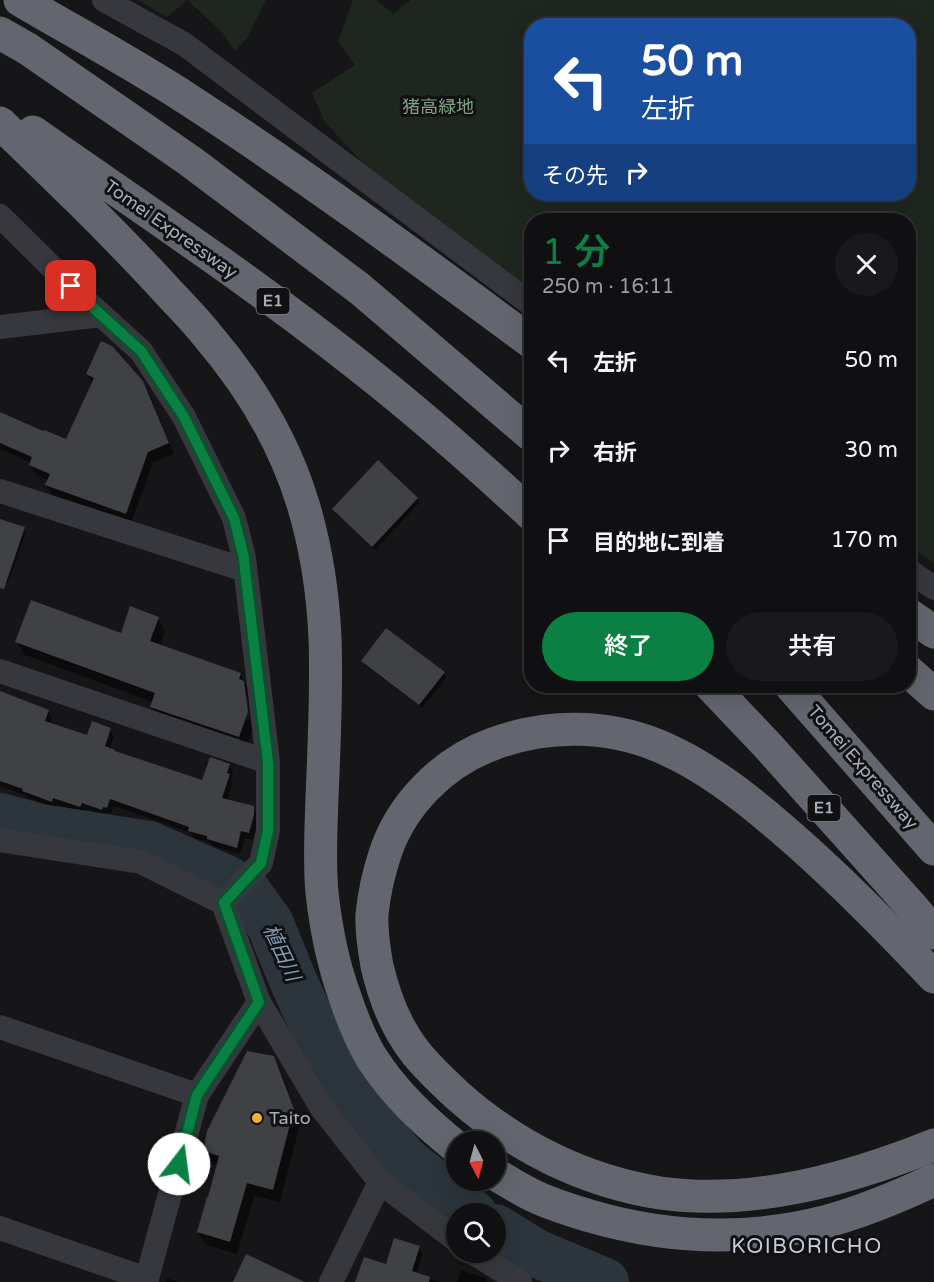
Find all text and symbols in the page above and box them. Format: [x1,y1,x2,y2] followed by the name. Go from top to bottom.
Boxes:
[641,36,743,87] text: 50 m
[542,42,620,120] icon: left
[641,93,695,126] text: 左折
[402,96,474,118] park label: 猪高緑地
[620,156,653,189] icon: right
[542,163,608,189] text: その先
[100,175,242,283] street label: Tomei Expressway
[542,231,610,274] text: 1 分
[835,233,898,296] button: close
[45,260,96,311] pin
[54,269,87,302] icon: arrive
[542,275,674,299] text: 250 m · 16:11
[256,288,290,314] road number: E1
[542,344,575,377] icon: left
[844,347,898,373] text: 50 m
[593,350,637,376] text: 左折
[542,434,575,467] icon: right
[844,437,898,463] text: 30 m
[593,440,637,466] text: 右折
[542,524,575,557] icon: arrive
[831,527,898,553] text: 170 m
[593,530,725,556] text: 目的地に到着
[542,612,714,681] button: 終了
[726,612,898,681] button: 共有
[803,701,923,834] street label: Tomei Expressway
[808,795,840,821] road number: E1
[257,921,305,987] water label: 植田川
[269,1107,311,1129] place label: Taito
[250,1111,264,1125] marker: Taito
[446,1131,506,1191] north arrow
[446,1131,506,1263] map controls
[147,1132,211,1196] position arrow
[446,1203,506,1263] button: search
[731,1234,883,1259] district label: KOIBORICHO

